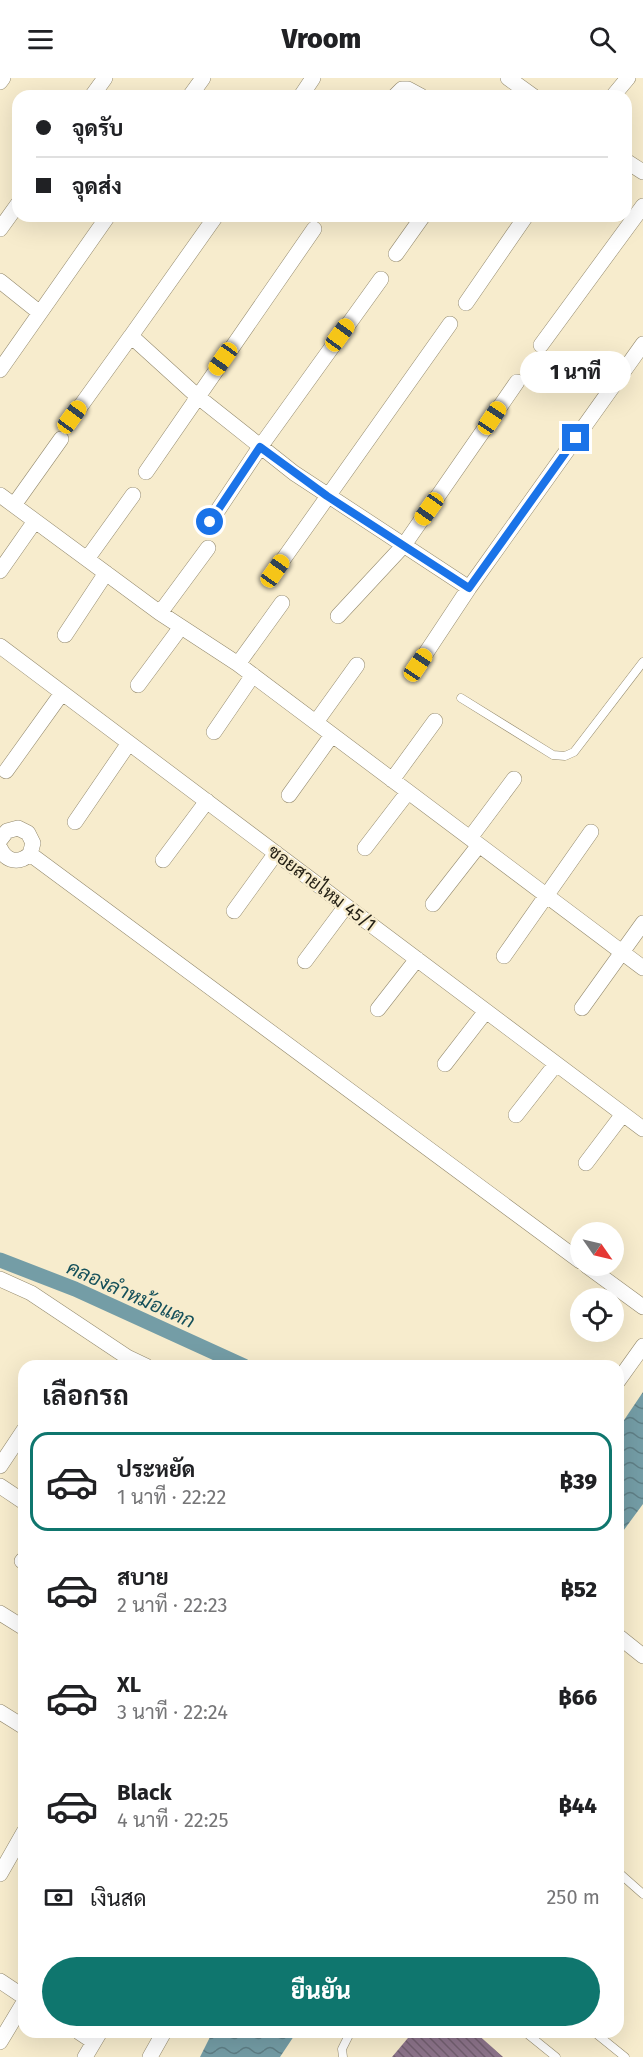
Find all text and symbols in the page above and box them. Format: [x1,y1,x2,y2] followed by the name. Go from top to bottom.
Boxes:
[24,23,57,56] icon: menu
[282,23,361,55] text: Vroom
[586,23,619,56] icon: search
[72,115,123,142] text: จุดรับ
[72,173,122,200] text: จุดส่ง
[322,315,358,355] car
[205,339,241,379] car
[520,351,632,393] callout: 1 นาที
[550,360,601,384] text: 1 นาที
[54,397,90,437] car
[474,398,510,438] car
[562,424,589,451] route end
[411,489,447,529] car
[196,508,223,535] route start
[257,551,293,591] car
[400,645,436,685] car
[264,839,382,936] street label: ซอยสายไหม 45/1
[570,1222,624,1276] north arrow
[570,1222,624,1342] map controls
[63,1254,199,1333] water label: คลองลำหม้อแตก
[570,1288,624,1342] button: locate
[42,1380,129,1412] text: เลือกรถ
[45,1455,99,1509] icon: car
[117,1456,195,1483] text: ประหยัด
[560,1468,597,1495] text: ฿39
[117,1485,226,1509] text: 1 นาที · 22:22
[45,1563,99,1617] icon: car
[117,1564,169,1591] text: สบาย
[561,1576,597,1603] text: ฿52
[117,1593,228,1617] text: 2 นาที · 22:23
[45,1671,99,1725] icon: car
[117,1671,141,1698] text: XL
[559,1684,597,1711] text: ฿66
[117,1700,228,1724] text: 3 นาที · 22:24
[45,1779,99,1833] icon: car
[117,1779,172,1806] text: Black
[559,1792,597,1819] text: ฿44
[117,1808,228,1832] text: 4 นาที · 22:25
[42,1881,75,1914] icon: cash
[90,1885,147,1912] text: เงินสด
[546,1885,600,1909] text: 250 m
[42,1957,600,2026] button: ยืนยัน

